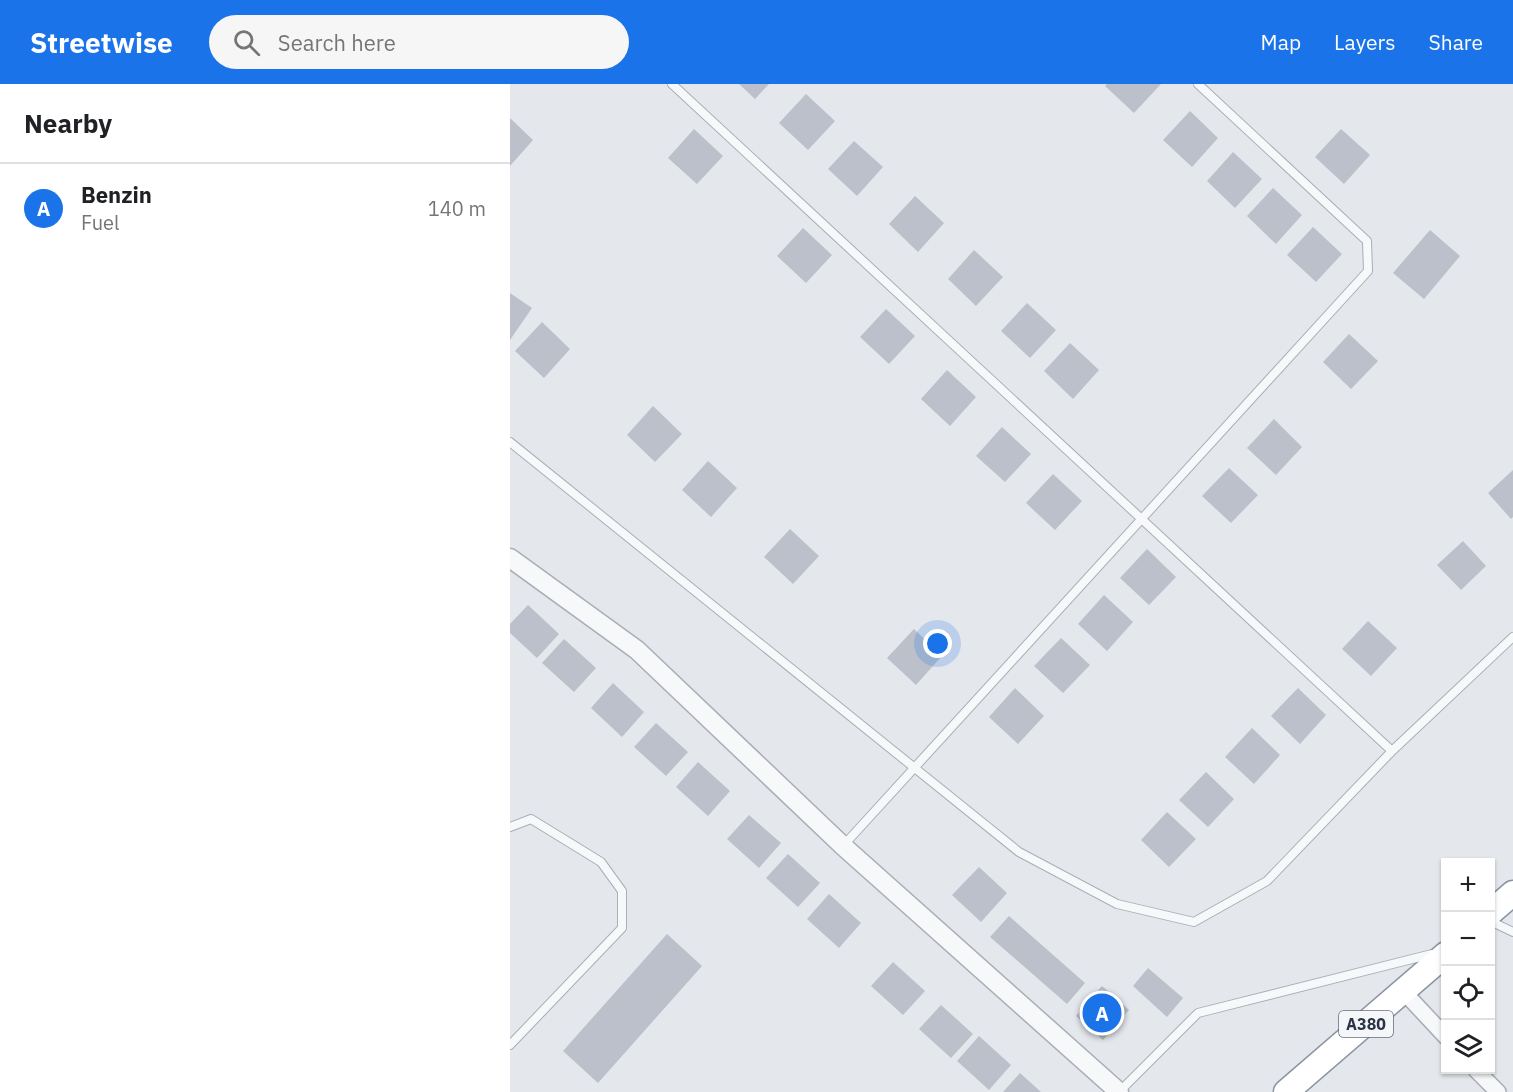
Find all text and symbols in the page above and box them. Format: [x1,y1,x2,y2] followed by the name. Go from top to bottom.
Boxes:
[209,15,629,69] search box
[30,24,173,61] text: Streetwise
[230,26,263,59] icon: search
[278,28,396,57] text: Search here
[1261,28,1301,56] text: Map
[1334,28,1396,56] text: Layers
[1429,28,1483,56] text: Share
[24,106,112,140] text: Nearby
[81,180,152,209] text: Benzin
[37,195,50,222] text: A
[428,195,486,222] text: 140 m
[81,209,119,236] text: Fuel
[923,629,952,658] your location
[1441,858,1495,1074] map controls
[1441,858,1495,912] button: +
[1441,912,1495,966] button: −
[1441,966,1495,1020] button: locate
[1082,990,1122,1036] pin: A
[1339,1011,1393,1037] road number: A380
[1441,1020,1495,1074] button: layers

